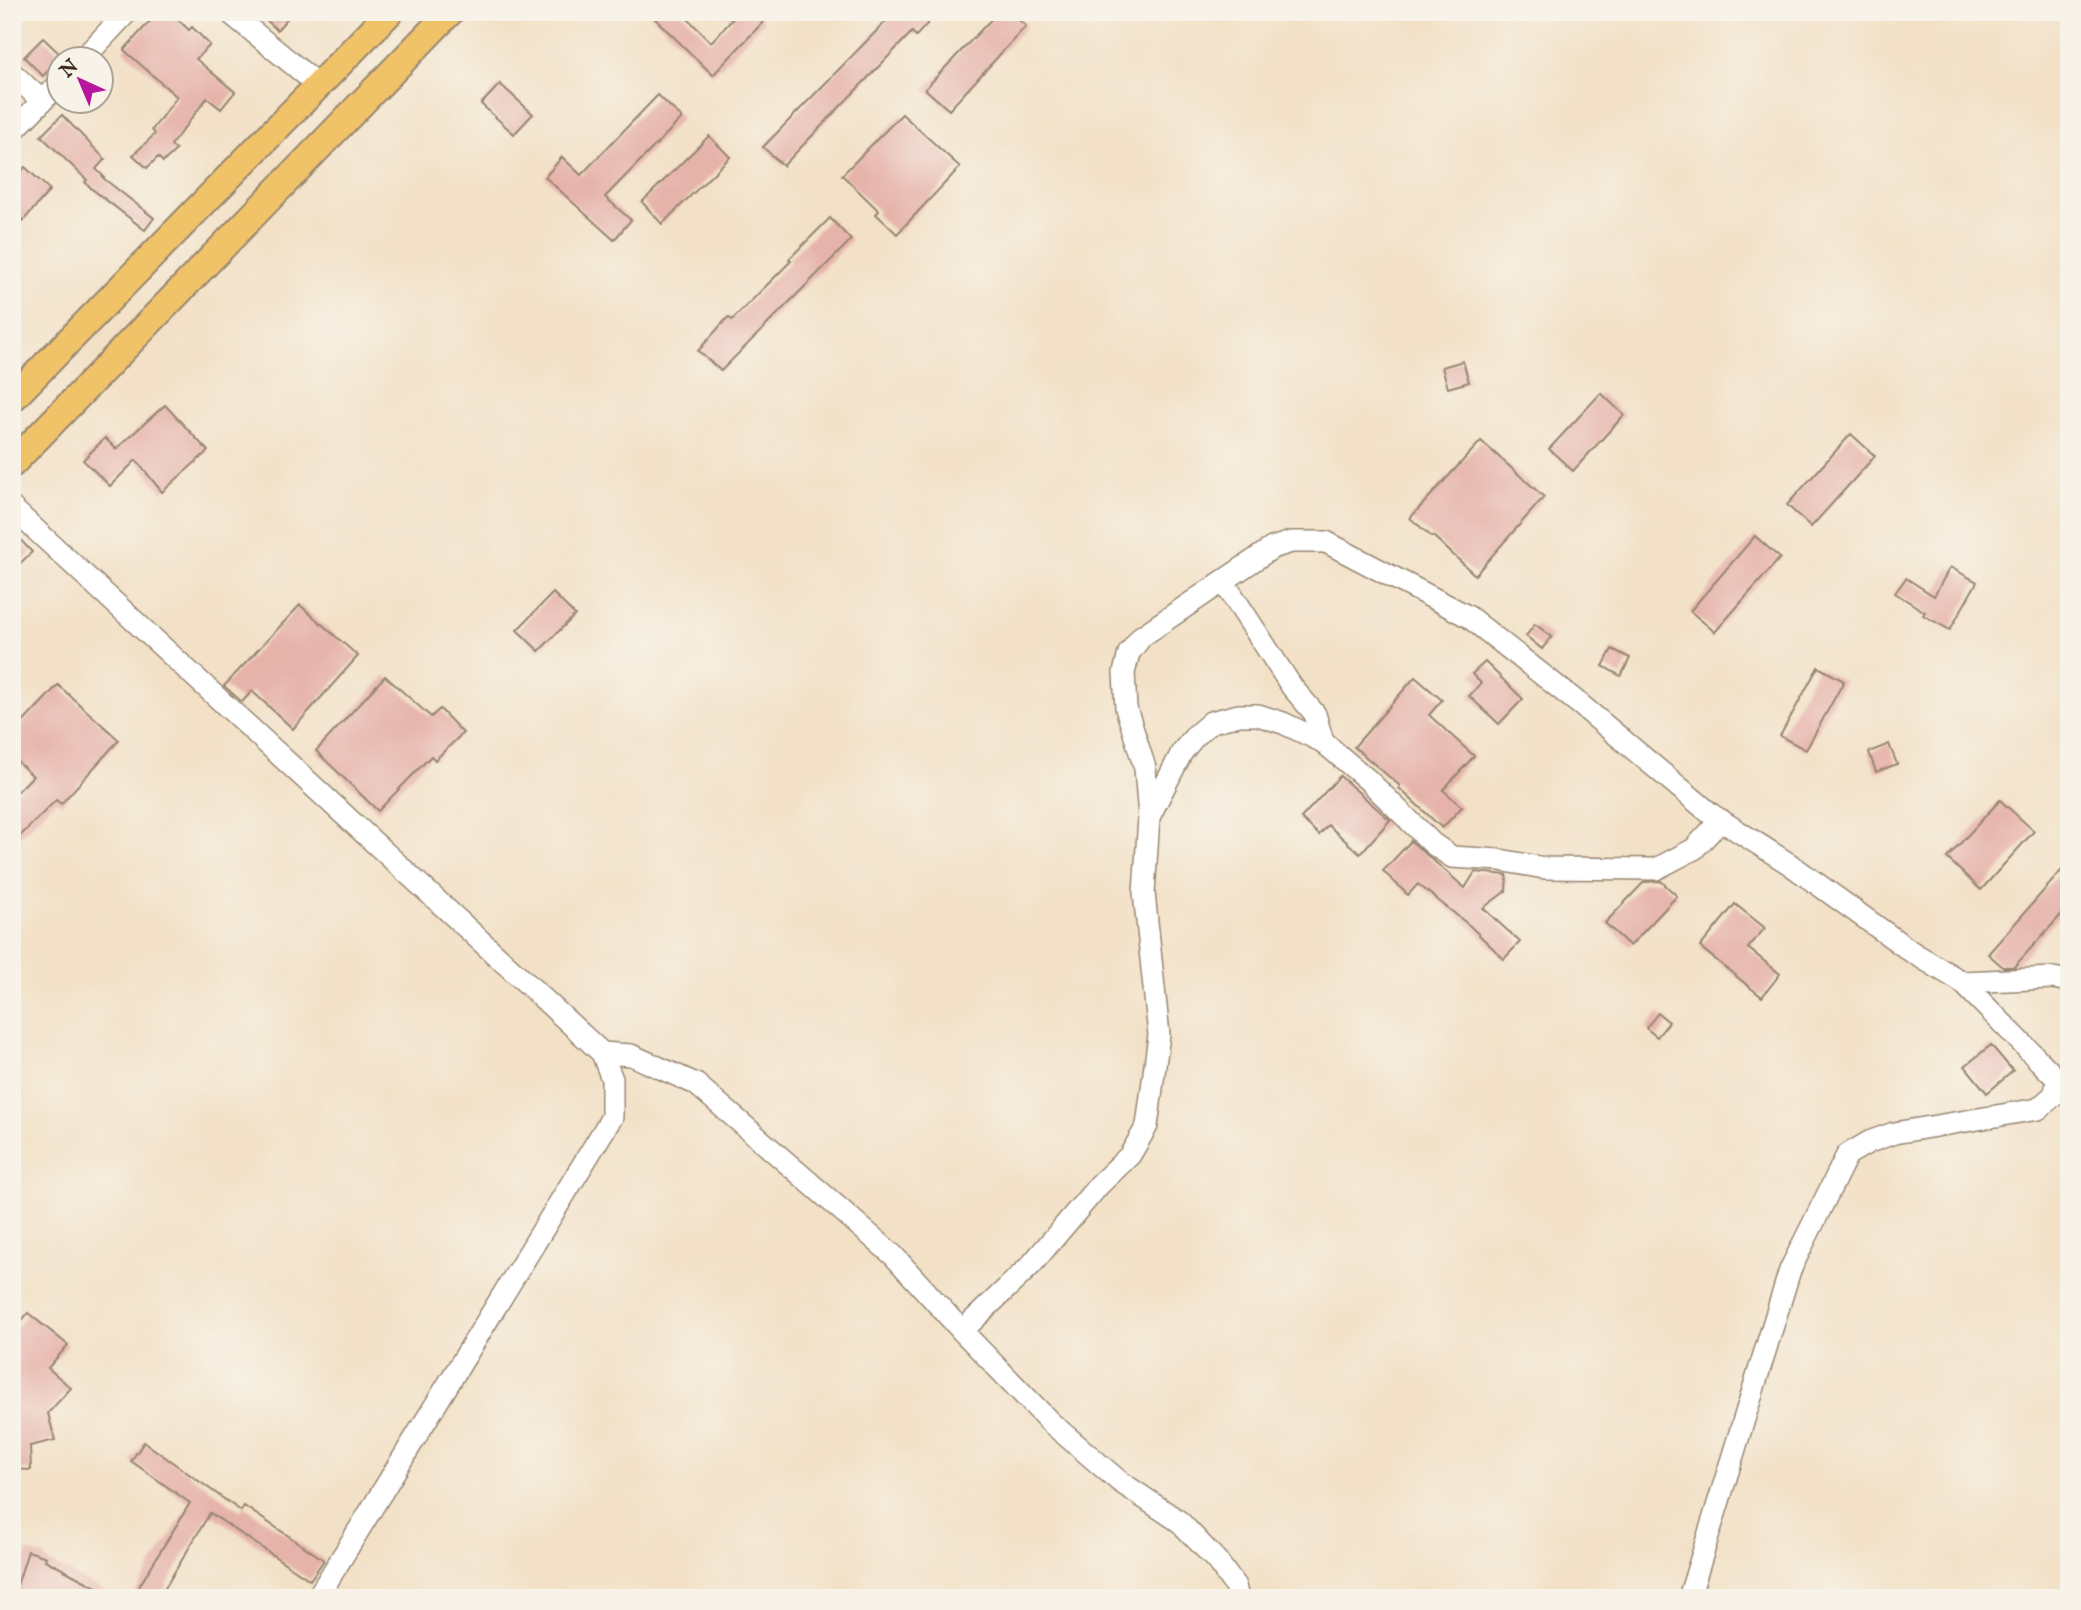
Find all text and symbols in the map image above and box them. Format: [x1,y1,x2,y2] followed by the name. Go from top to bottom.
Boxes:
[46,46,116,116] north arrow
[55,54,84,84] text: N

